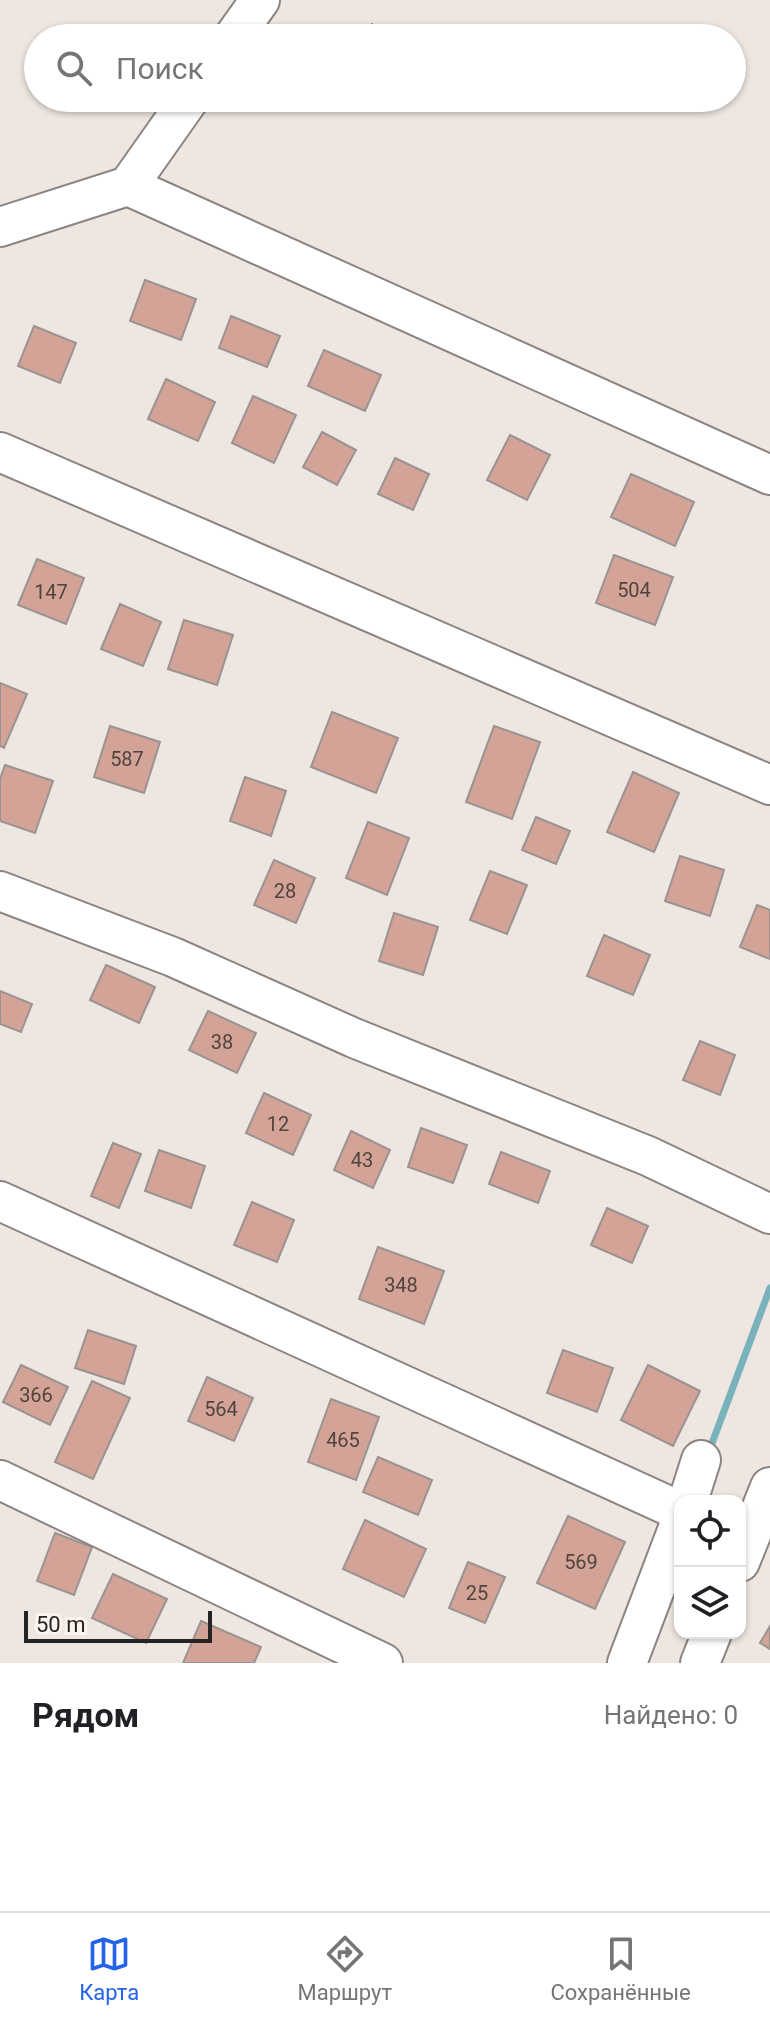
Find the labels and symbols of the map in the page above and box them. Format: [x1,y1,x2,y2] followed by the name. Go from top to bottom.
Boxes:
[617,578,651,602] house number: 504
[34,580,68,604] house number: 147
[110,747,144,771] house number: 587
[274,879,296,903] house number: 28
[211,1030,233,1054] house number: 38
[267,1112,289,1136] house number: 12
[351,1148,373,1172] house number: 43
[384,1273,418,1297] house number: 348
[19,1383,53,1407] house number: 366
[204,1397,238,1421] house number: 564
[326,1428,360,1452] house number: 465
[564,1550,598,1574] house number: 569
[466,1581,488,1605] house number: 25
[24,1607,212,1643] scale bar

